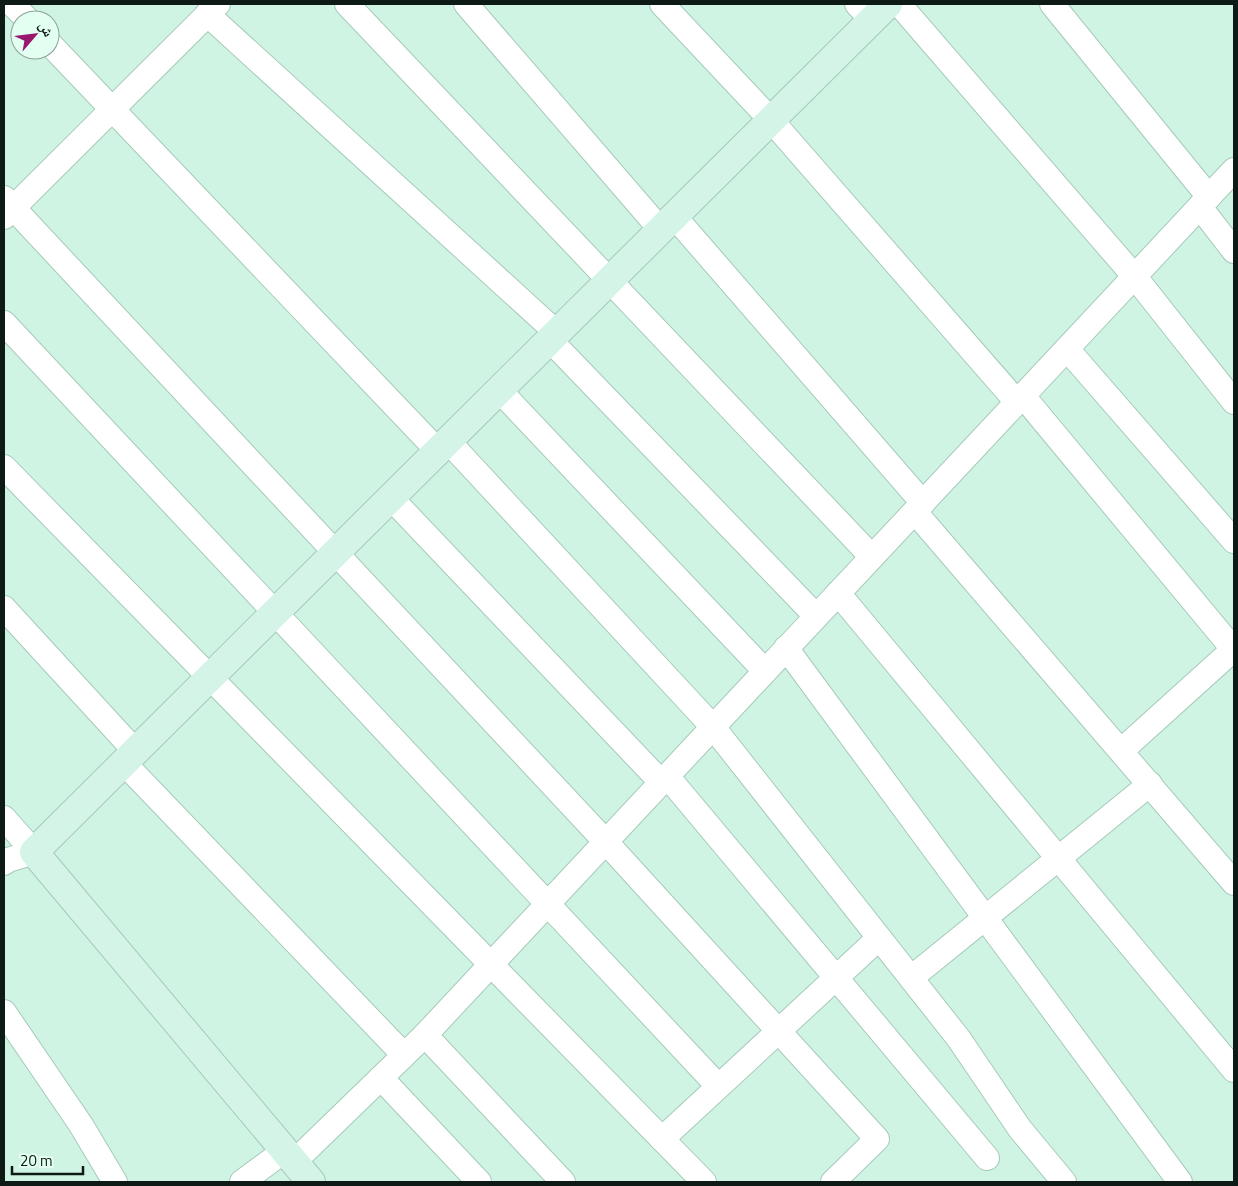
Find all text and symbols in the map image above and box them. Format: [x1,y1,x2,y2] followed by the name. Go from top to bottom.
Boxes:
[10,10,60,60] north arrow
[34,17,60,40] text: ش
[12,1144,84,1176] scale bar
[20,1149,53,1172] text: 20 m

